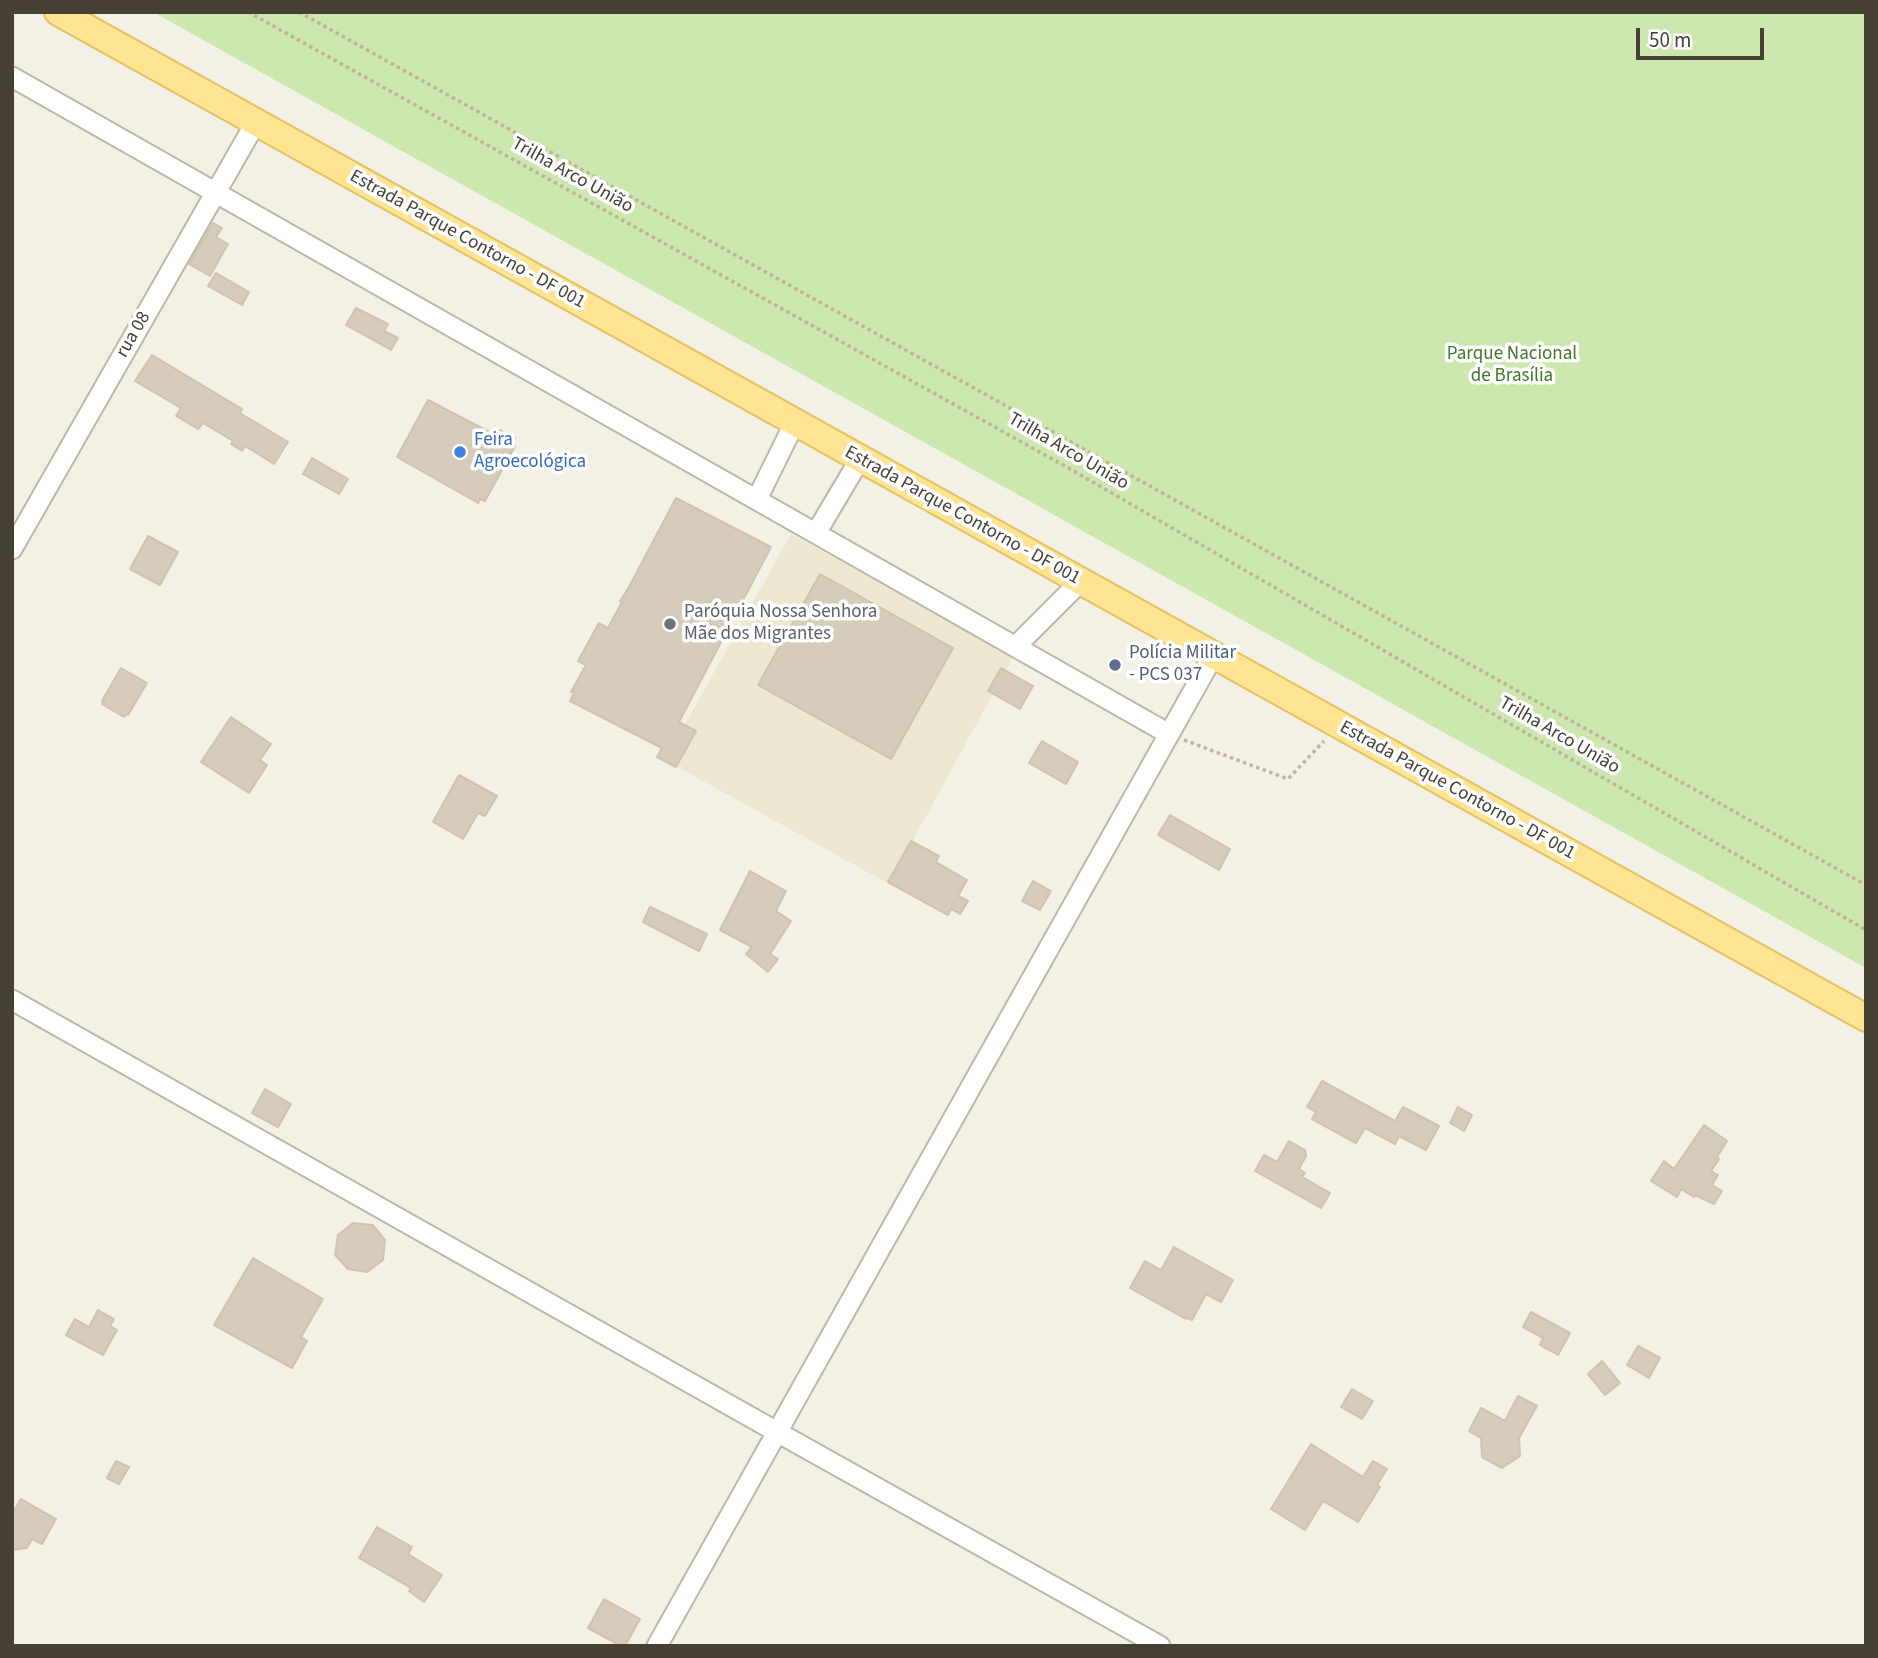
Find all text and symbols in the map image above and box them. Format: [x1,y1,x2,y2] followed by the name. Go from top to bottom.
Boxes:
[1640,14,1768,58] scale bar
[1649,25,1691,55] text: 50 m
[507,133,637,219] street label: Trilha Arco União
[345,166,589,314] street label: Estrada Parque Contorno - DF 001
[112,308,156,362] street label: rua 08
[1447,344,1577,388] park label: Parque Nacional de Brasília
[1004,408,1132,496] street label: Trilha Arco União
[474,430,586,474] place label: Feira Agroecológica
[840,442,1084,590] street label: Estrada Parque Contorno - DF 001
[452,444,468,460] marker: Feira Agroecológica
[684,602,877,646] place label: Paróquia Nossa Senhora Mãe dos Migrantes
[662,616,678,632] marker: Paróquia Nossa Senhora Mãe dos Migrantes
[1129,643,1236,687] place label: Polícia Militar - PCS 037
[1107,657,1123,673] marker: Polícia Militar - PCS 037
[1495,692,1623,780] street label: Trilha Arco União
[1335,717,1579,865] street label: Estrada Parque Contorno - DF 001

